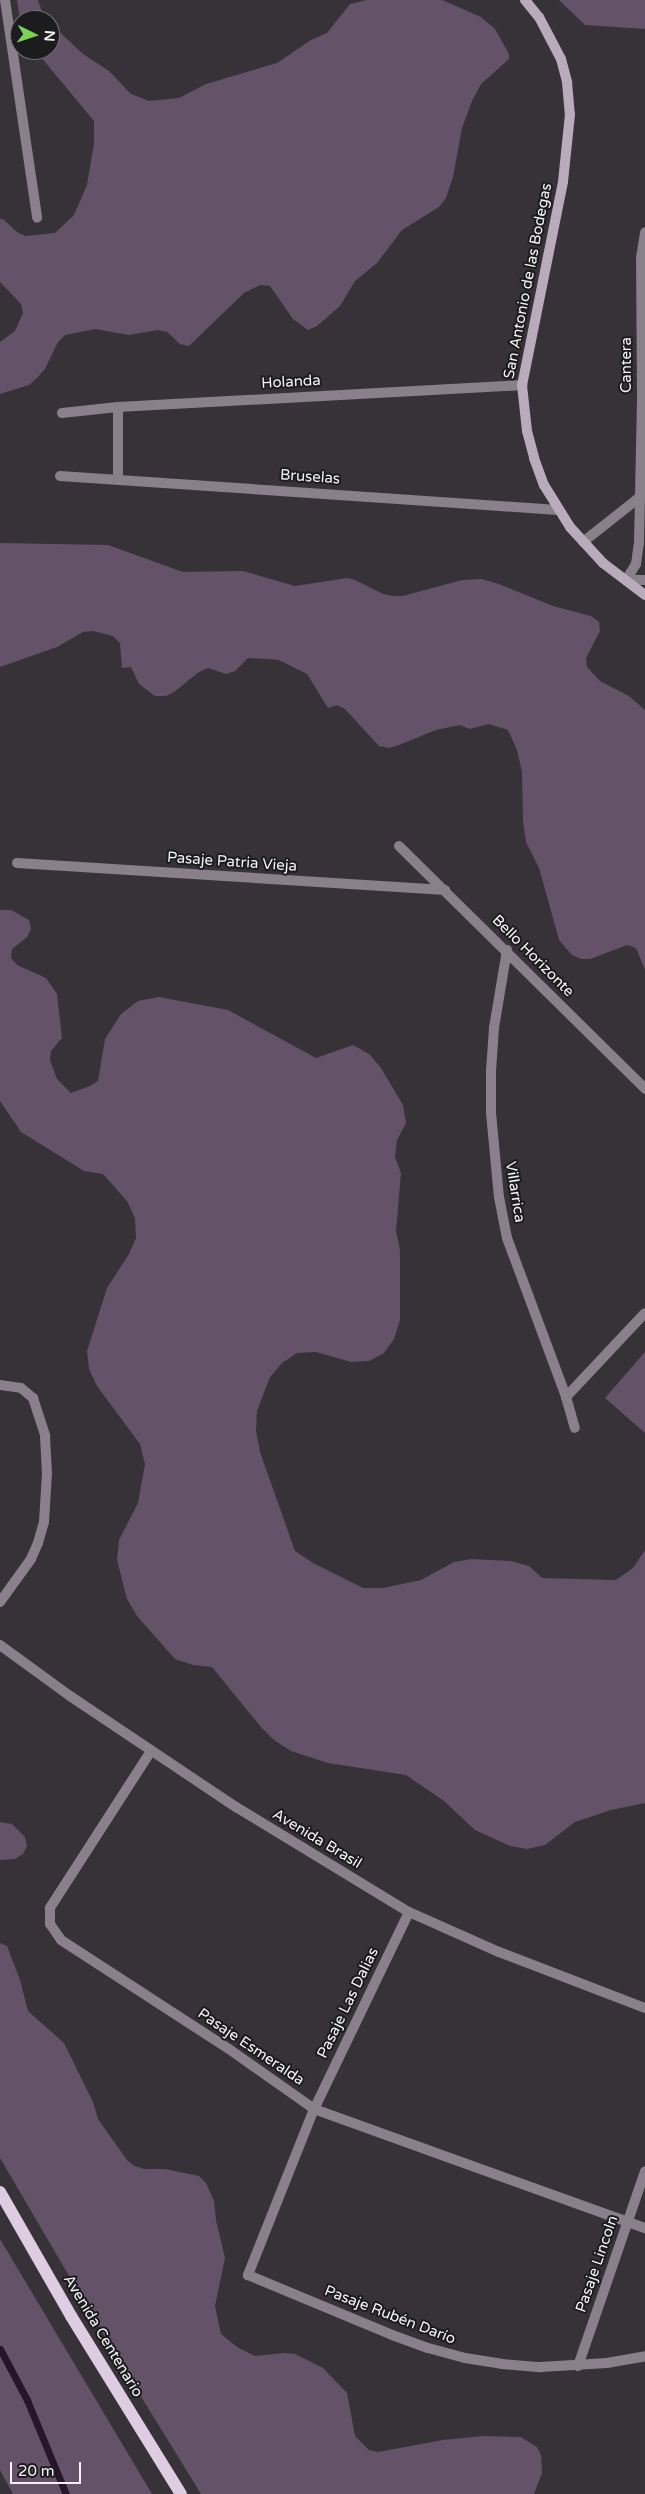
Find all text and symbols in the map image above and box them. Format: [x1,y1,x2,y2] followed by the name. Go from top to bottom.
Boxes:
[10,10,60,60] north arrow
[41,30,58,42] text: N
[500,182,556,380] street label: San Antonio de las Bodegas
[618,337,636,393] street label: Cantera
[261,371,321,393] street label: Holanda
[279,466,341,488] street label: Bruselas
[166,848,298,876] street label: Pasaje Patria Vieja
[488,911,578,1001] street label: Bello Horizonte
[501,1160,529,1224] street label: Villarrica
[269,1805,365,1873] street label: Avenida Brasil
[313,1945,383,2061] street label: Pasaje Las Dalias
[194,2005,308,2089] street label: Pasaje Esmeralda
[572,2213,622,2315] street label: Pasaje Lincoln
[59,2272,147,2400] street label: Avenida Centenario
[322,2282,458,2348] street label: Pasaje Rubén Darío
[12,2452,84,2484] scale bar
[18,2462,55,2480] text: 20 m

